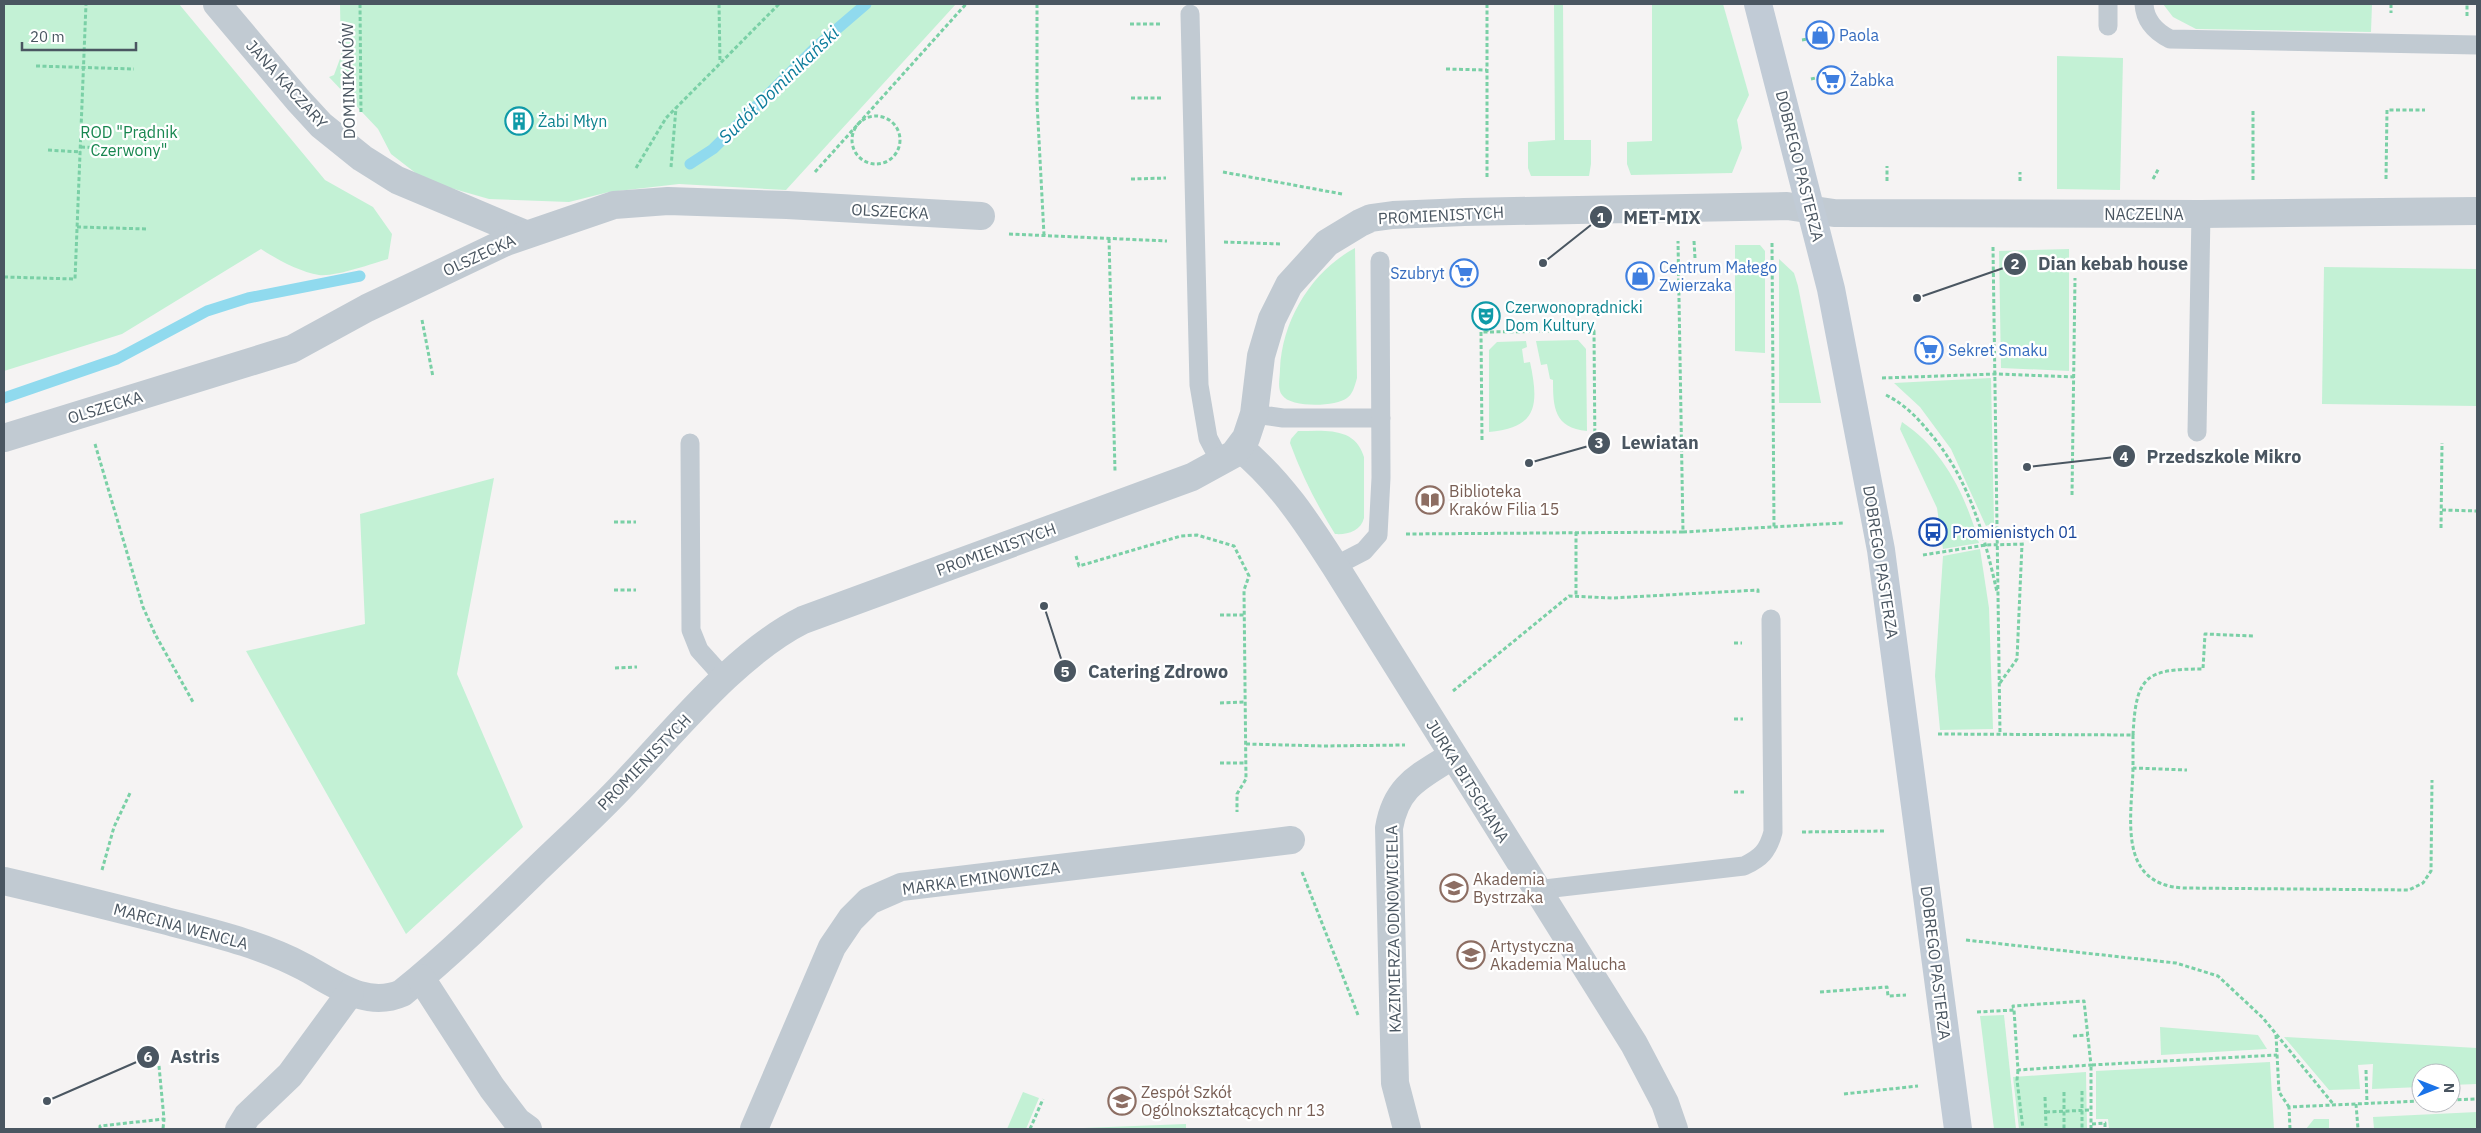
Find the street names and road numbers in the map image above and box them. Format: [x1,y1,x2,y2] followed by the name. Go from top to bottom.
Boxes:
[336,23,359,139] street label: DOMINIKANÓW
[242,36,332,133] street label: JANA KACZARY
[1772,88,1828,244] street label: DOBREGO PASTERZA
[851,199,929,223] street label: OLSZECKA
[1378,202,1504,228] street label: PROMIENISTYCH
[2104,204,2184,224] street label: NACZELNA
[440,230,518,280] street label: OLSZECKA
[65,386,145,428] street label: OLSZECKA
[1859,484,1903,640] street label: DOBREGO PASTERZA
[933,518,1059,580] street label: PROMIENISTYCH
[593,710,695,814] street label: PROMIENISTYCH
[1422,716,1514,846] street label: JURKA BITSCHANA
[1381,825,1405,1033] street label: KAZIMIERZA ODNOWICIELA
[901,857,1061,899] street label: MARKA EMINOWICZA
[1917,885,1955,1041] street label: DOBREGO PASTERZA
[112,898,250,954] street label: MARCINA WENCLA

